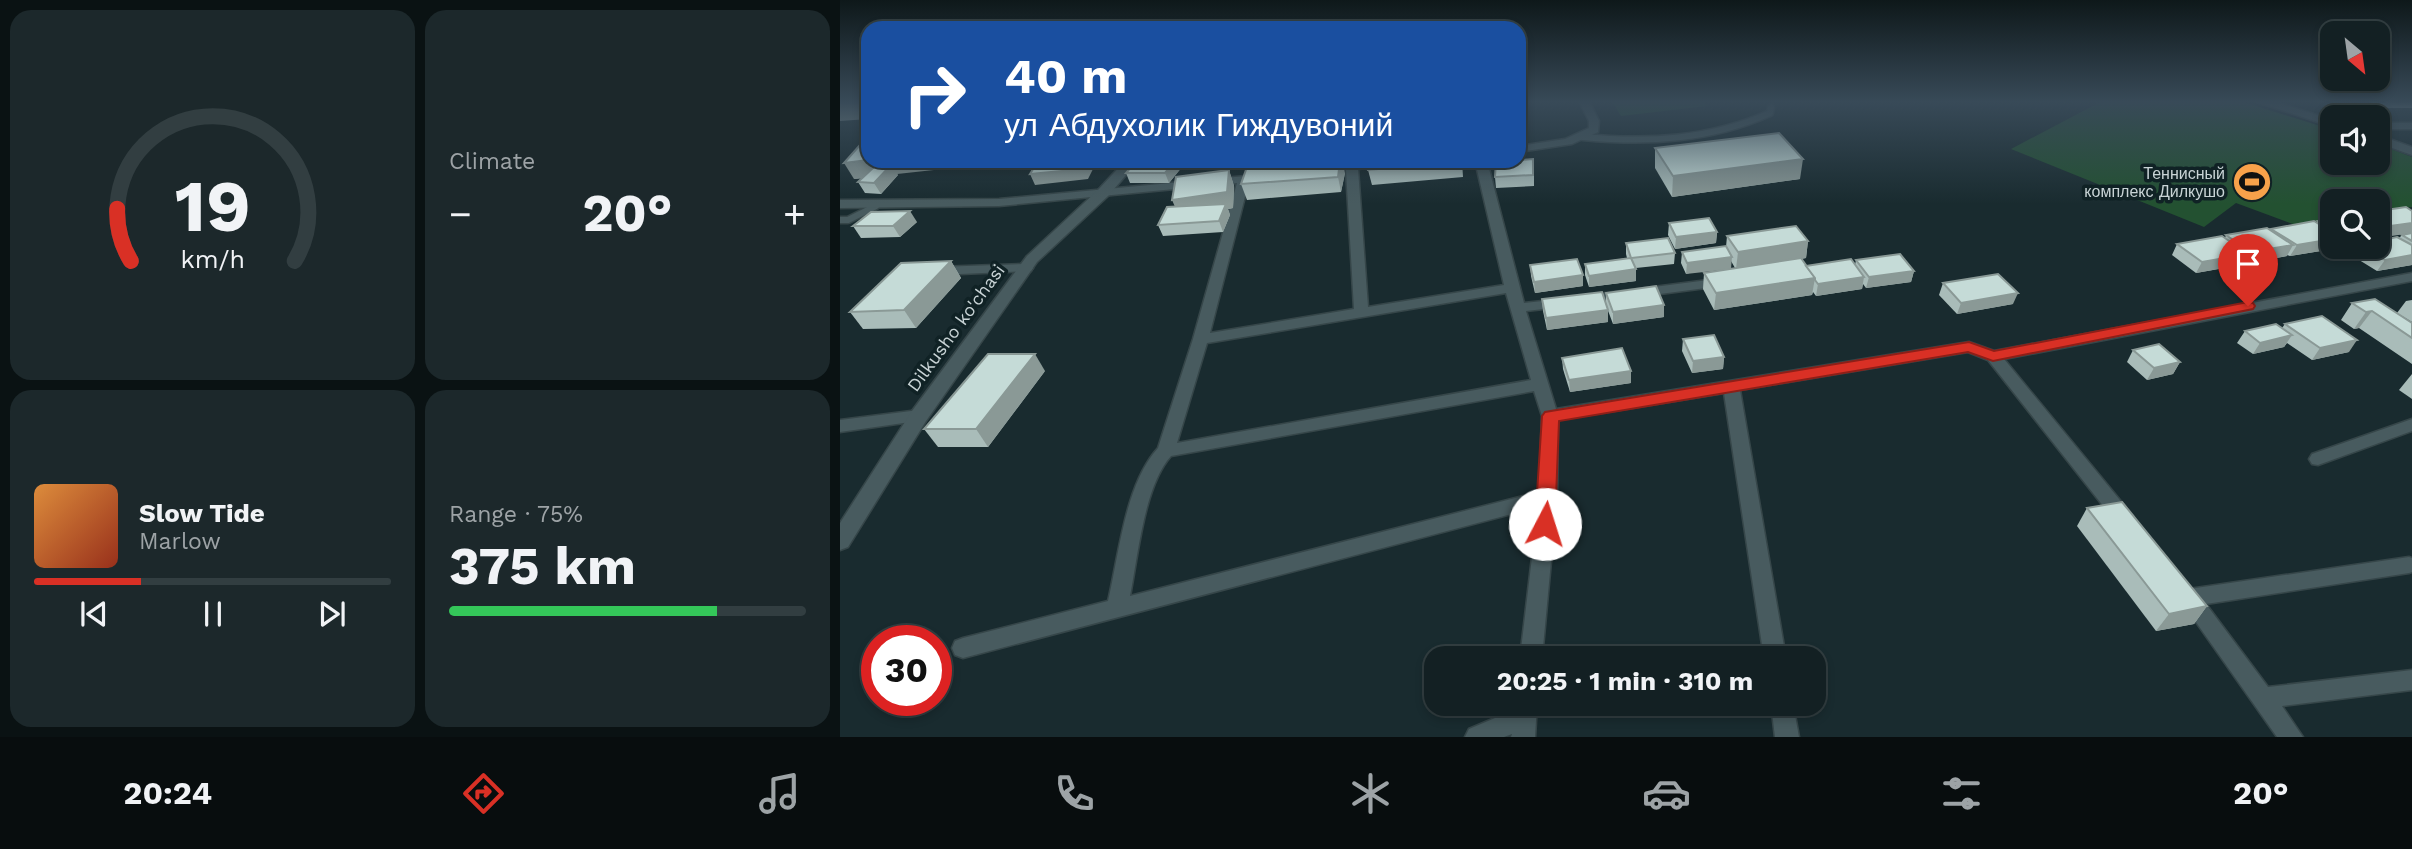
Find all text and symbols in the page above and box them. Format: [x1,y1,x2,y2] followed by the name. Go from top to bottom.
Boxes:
[2320,21,2390,91] north arrow
[2320,21,2390,259] map controls
[1004,47,1127,105] text: 40 m
[889,49,980,140] icon: right
[2320,105,2390,175] button: sound
[1004,106,1393,144] text: ул Абдухолик Гиждувоний
[449,148,535,175] text: Climate
[2231,161,2273,203] sports icon: Теннисный комплекс Дилкушо
[174,163,251,249] text: 19
[2084,164,2225,201] place label: Теннисный комплекс Дилкушо
[582,183,673,244] text: 20°
[2320,189,2390,259] button: search
[449,192,472,236] text: −
[783,192,806,236] text: +
[2218,234,2278,306] pin
[180,245,245,274] text: km/h
[2229,245,2267,283] icon: arrive
[902,260,1009,395] street label: Dilkusho ko'chasi
[1508,487,1582,561] position arrow
[139,498,265,528] text: Slow Tide
[449,501,583,528] text: Range · 75%
[139,528,221,555] text: Marlow
[449,536,636,597] text: 375 km
[75,595,113,633] icon: previous
[194,595,232,633] icon: pause
[313,595,351,633] icon: next
[861,625,952,716] speed limit sign: 30
[1497,666,1753,696] text: 20:25 · 1 min · 310 m
[459,769,508,818] icon: directions
[755,769,804,818] icon: music
[1050,769,1099,818] icon: phone
[1346,769,1395,818] icon: climate
[1642,769,1691,818] icon: car
[1937,769,1986,818] icon: filters
[123,774,212,812] text: 20:24
[2233,774,2289,812] text: 20°

